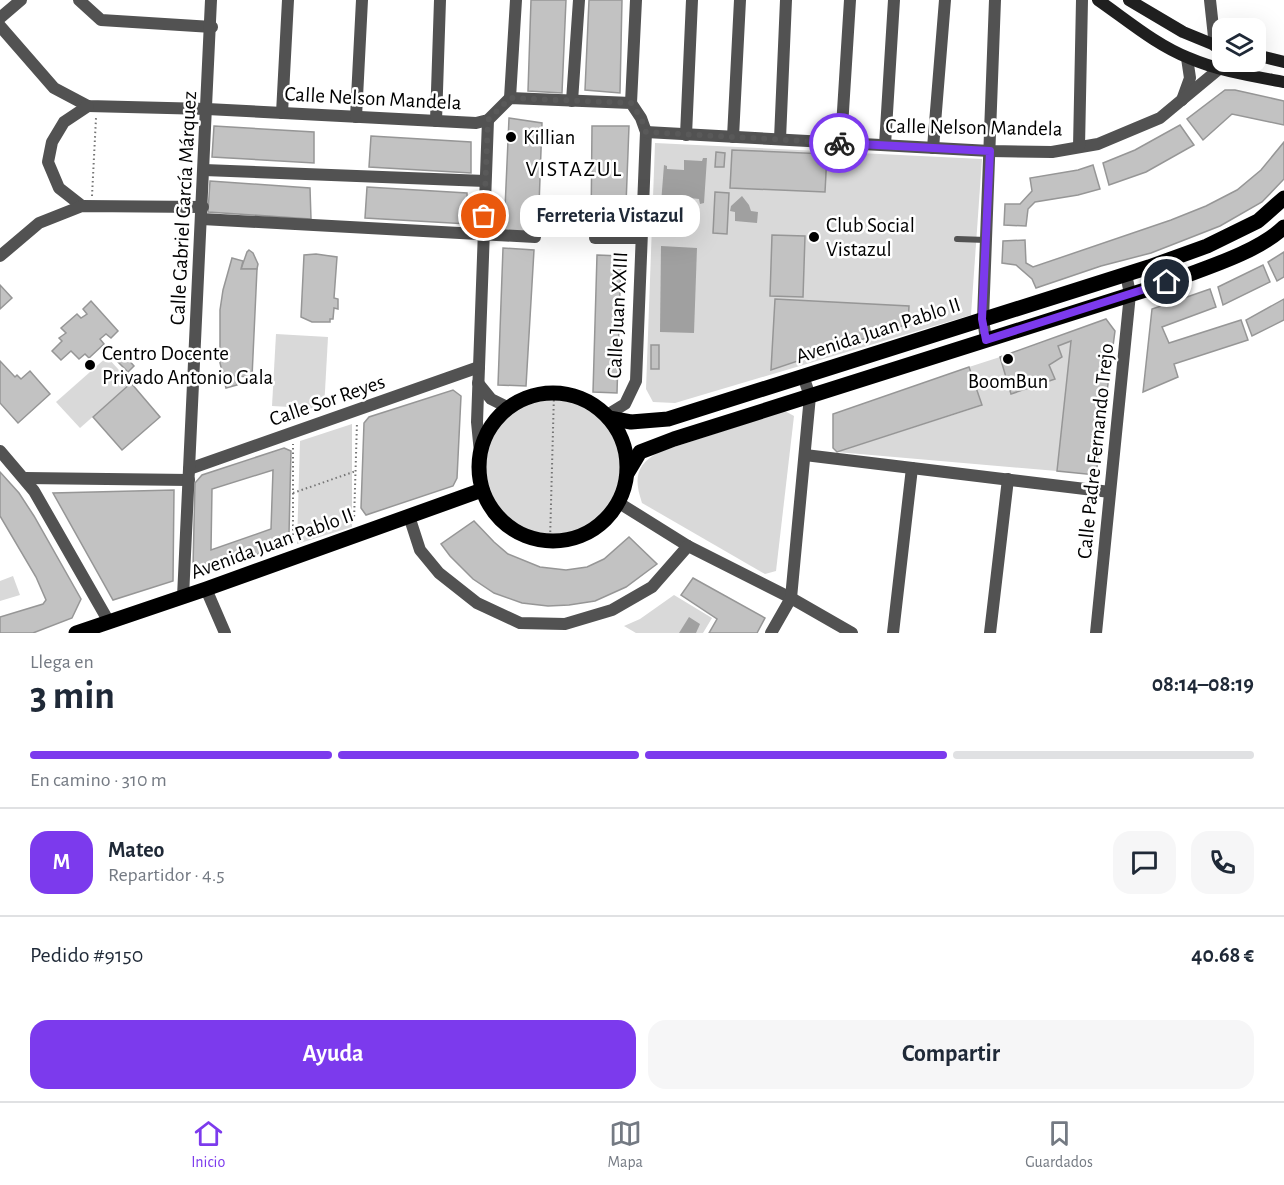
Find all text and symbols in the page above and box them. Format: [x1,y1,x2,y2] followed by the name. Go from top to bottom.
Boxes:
[1212,18,1266,72] map controls
[1212,18,1266,72] button: layers
[284,83,462,114] street label: Calle Nelson Mandela
[167,90,200,326] street label: Calle Gabriel García Márquez
[809,113,869,173] courier
[885,115,1063,140] street label: Calle Nelson Mandela
[523,127,575,148] place label: Killian
[823,127,856,160] icon: bike
[504,130,518,144] marker: Killian
[525,158,623,180] district label: VISTAZUL
[458,190,509,241] pin
[520,195,700,237] callout: Ferreteria Vistazul
[467,199,500,232] icon: bag
[536,206,684,226] text: Ferreteria Vistazul
[826,215,915,260] place label: Club Social Vistazul
[807,230,821,244] marker: Club Social Vistazul
[604,251,631,379] street label: Calle Juan XXIII
[1141,256,1192,307] pin
[1150,265,1183,298] icon: home
[793,294,963,367] street label: Avenida Juan Pablo II
[1074,342,1117,560] street label: Calle Padre Fernando Trejo
[102,343,274,388] place label: Centro Docente Privado Antonio Gala
[1001,352,1015,366] marker: BoomBun
[83,358,97,372] marker: Centro Docente Privado Antonio Gala
[267,371,388,430] street label: Calle Sor Reyes
[968,371,1048,392] place label: BoomBun
[188,504,357,583] street label: Avenida Juan Pablo II
[30,652,94,672] text: Llega en
[1152,673,1254,695] text: 08:14–08:19
[30,677,115,716] text: 3 min
[30,770,167,790] text: En camino · 310 m
[1113,831,1176,894] button: chat
[1191,831,1254,894] button: phone
[108,839,164,861] text: Mateo
[53,851,70,873] text: M
[108,865,225,885] text: Repartidor · 4.5
[30,944,143,966] text: Pedido #9150
[1191,944,1254,966] text: 40.68 €
[30,1020,636,1089] button: Ayuda
[648,1020,1254,1089] button: Compartir
[191,1117,225,1172] tab: Inicio
[608,1117,643,1172] tab: Mapa
[1025,1117,1093,1172] tab: Guardados

